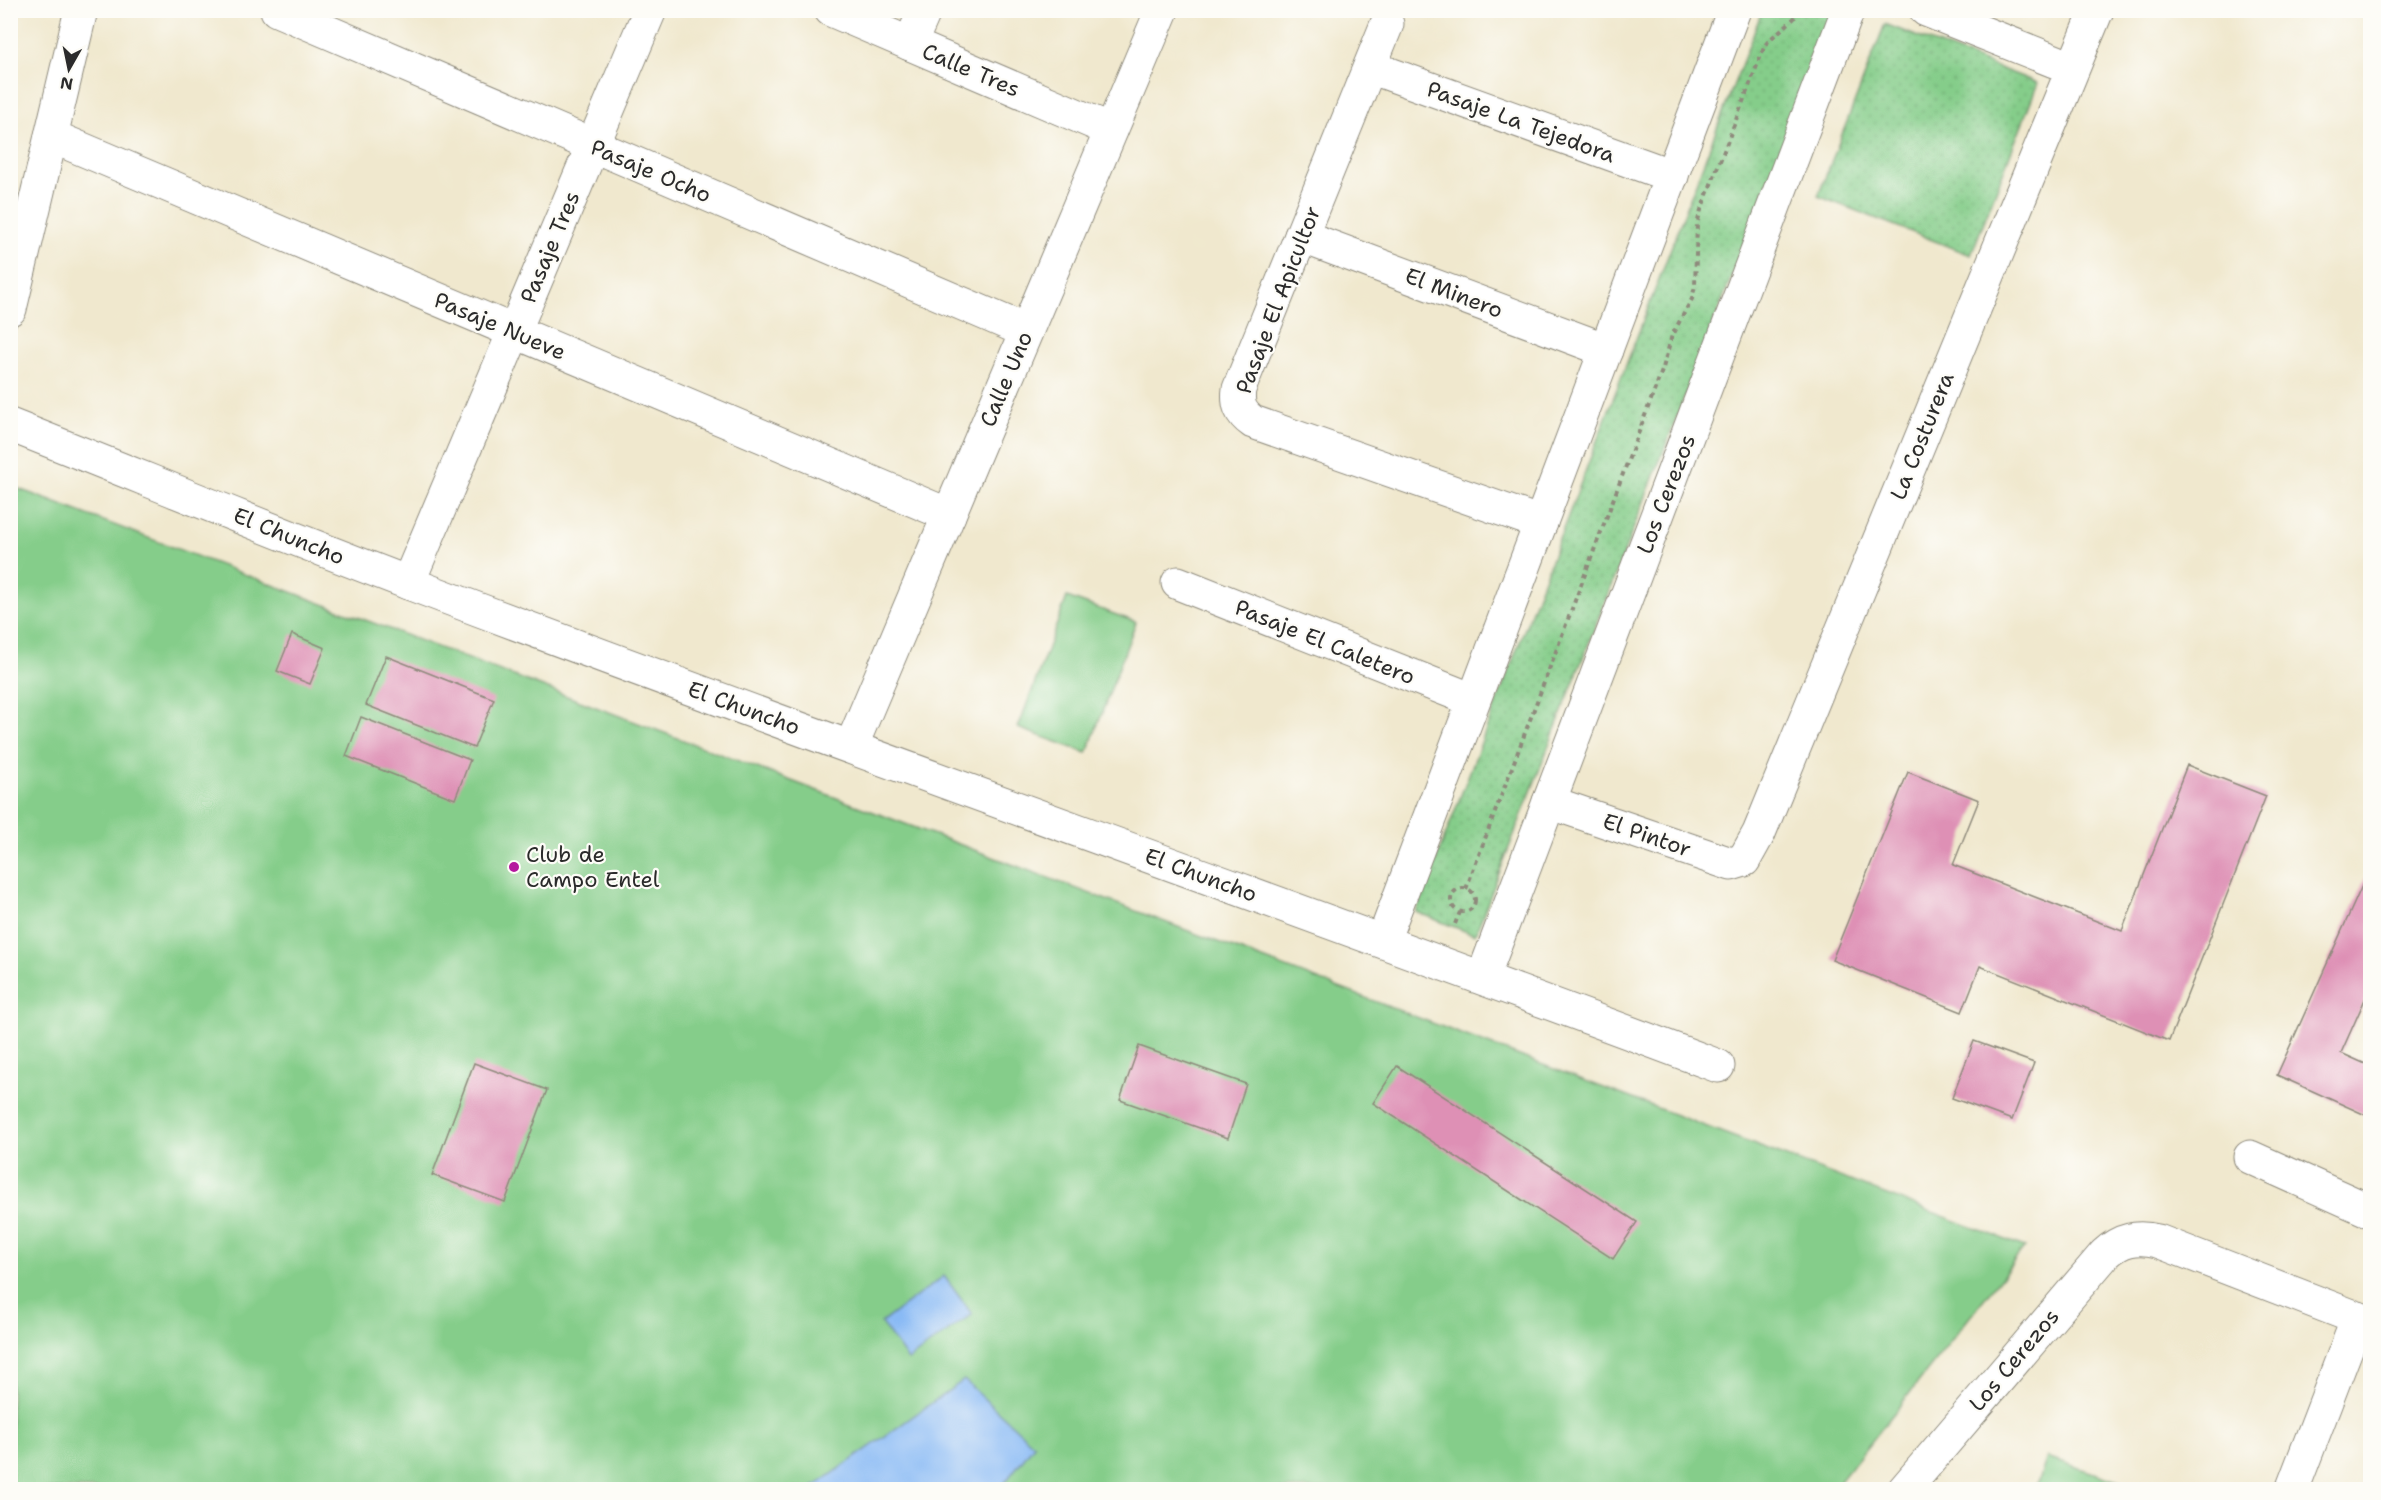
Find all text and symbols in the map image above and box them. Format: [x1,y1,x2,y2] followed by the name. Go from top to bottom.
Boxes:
[918,36,1024,104] street label: Calle Tres
[39,39,99,99] north arrow
[59,72,75,95] text: N
[1423,74,1620,170] street label: Pasaje La Tejedora
[586,133,716,209] street label: Pasaje Ocho
[513,187,587,307] street label: Pasaje Tres
[1229,202,1327,398] street label: Pasaje El Apicultor
[1401,261,1507,325] street label: El Minero
[430,285,570,367] street label: Pasaje Nueve
[973,327,1039,431] street label: Calle Uno
[1883,368,1961,504] street label: La Costurera
[1630,430,1702,558] street label: Los Cerezos
[229,501,349,571] street label: El Chuncho
[1231,593,1419,691] street label: Pasaje El Caletero
[684,674,804,742] street label: El Chuncho
[1599,806,1695,864] street label: El Pintor
[526,840,660,894] place label: Club de Campo Entel
[1141,841,1261,909] street label: El Chuncho
[507,860,521,874] marker: Club de Campo Entel
[1962,1303,2066,1417] street label: Los Cerezos

